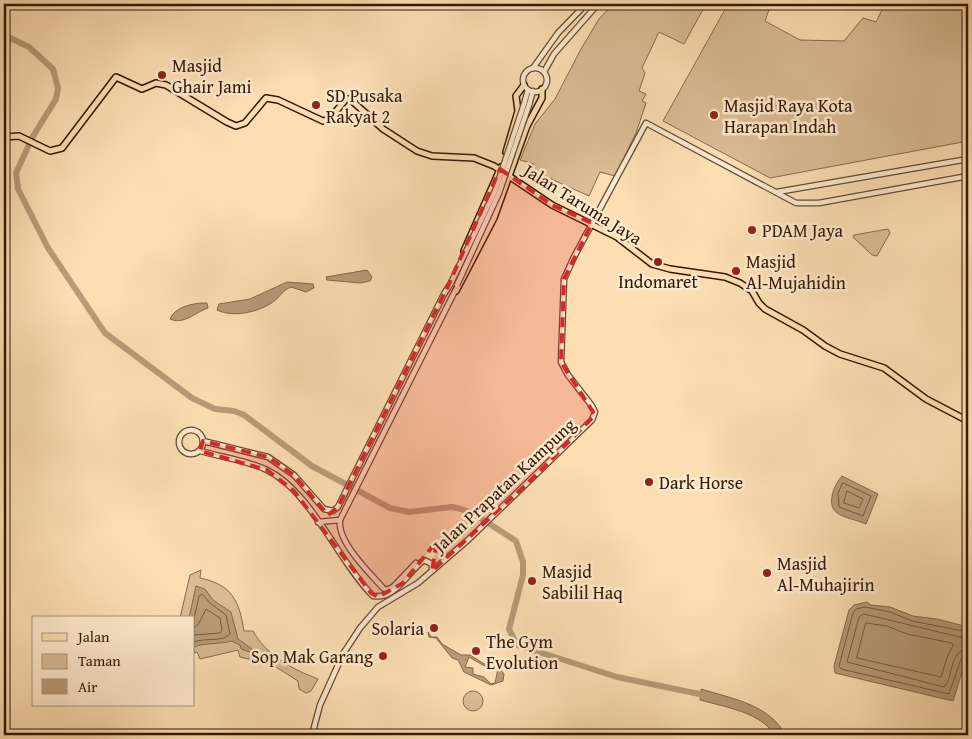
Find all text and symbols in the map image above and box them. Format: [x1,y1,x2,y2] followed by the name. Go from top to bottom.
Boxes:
[172,52,252,100] place label: Masjid Ghair Jami
[156,69,168,81] marker: Masjid Ghair Jami
[326,82,403,130] place label: SD Pusaka Rakyat 2
[724,92,853,140] place label: Masjid Raya Kota Harapan Indah
[310,99,322,111] marker: SD Pusaka Rakyat 2
[708,109,720,121] marker: Masjid Raya Kota Harapan Indah
[517,156,648,252] street label: Jalan Taruma Jaya
[762,217,844,244] place label: PDAM Jaya
[746,224,758,236] marker: PDAM Jaya
[746,248,846,296] place label: Masjid Al-Mujahidin
[652,256,664,268] marker: Indomaret
[730,265,742,277] marker: Masjid Al-Mujahidin
[618,268,698,295] place label: Indomaret
[425,411,582,560] street label: Jalan Prapatan Kampung
[659,469,743,496] place label: Dark Horse
[643,476,655,488] marker: Dark Horse
[777,550,875,598] place label: Masjid Al-Muhajirin
[542,558,623,606] place label: Masjid Sabilil Haq
[761,567,773,579] marker: Masjid Al-Muhajirin
[526,575,538,587] marker: Masjid Sabilil Haq
[371,615,424,642] place label: Solaria
[32,616,195,706] legend
[428,622,440,634] marker: Solaria
[76,626,110,647] text: Jalan
[486,628,558,676] place label: The Gym Evolution
[251,643,373,670] place label: Sop Mak Garang
[470,645,482,657] marker: The Gym Evolution
[78,650,121,671] text: Taman
[377,650,389,662] marker: Sop Mak Garang
[78,676,98,697] text: Air

